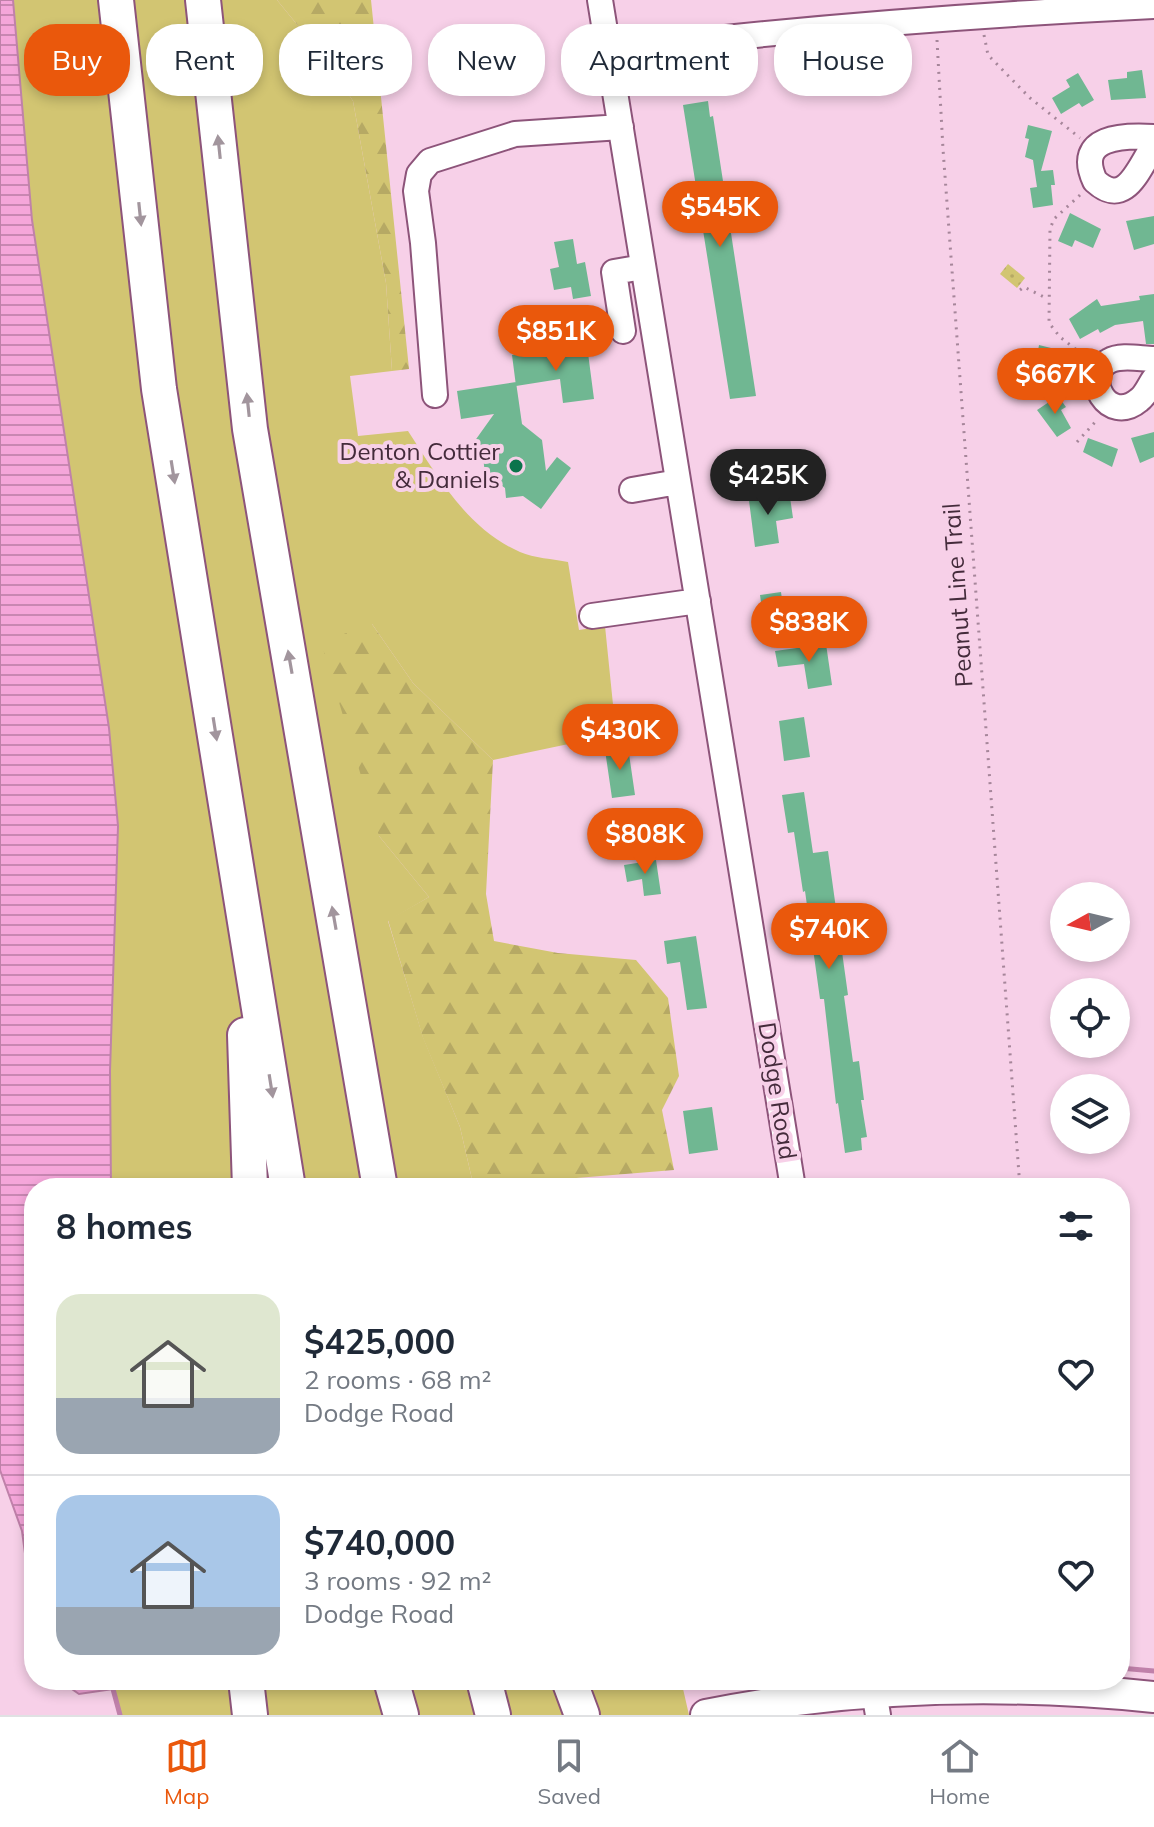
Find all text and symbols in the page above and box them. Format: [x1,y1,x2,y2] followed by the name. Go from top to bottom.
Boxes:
[24,24,130,96] chip: Buy
[146,24,263,96] chip: Rent
[279,24,412,96] chip: Filters
[428,24,545,96] chip: New
[561,24,758,96] chip: Apartment
[774,24,912,96] chip: House
[213,134,226,159] one-way arrow
[664,181,776,249] pin: $545K
[680,190,760,223] text: $545K
[133,202,146,227] one-way arrow
[500,305,612,373] pin: $851K
[516,314,596,347] text: $851K
[999,348,1111,416] pin: $667K
[1015,357,1095,390] text: $667K
[241,392,254,417] one-way arrow
[340,436,500,494] place label: Denton Cottier & Daniels
[712,449,824,517] pin: $425K
[507,457,525,475] marker: Denton Cottier & Daniels
[728,458,808,491] text: $425K
[167,460,180,485] one-way arrow
[936,502,978,688] street label: Peanut Line Trail
[753,596,865,664] pin: $838K
[769,605,849,638] text: $838K
[283,649,296,674] one-way arrow
[564,704,676,772] pin: $430K
[580,713,660,746] text: $430K
[209,716,222,741] one-way arrow
[589,808,701,876] pin: $808K
[605,817,685,850] text: $808K
[1050,882,1130,962] north arrow
[1050,882,1130,1154] map controls
[773,903,885,971] pin: $740K
[327,905,339,930] one-way arrow
[789,912,869,945] text: $740K
[1050,978,1130,1058] button: locate
[752,1020,804,1162] street label: Dodge Road
[266,1074,278,1099] one-way arrow
[1050,1074,1130,1154] button: layers
[1054,1204,1098,1248] icon: filters
[56,1205,193,1248] text: 8 homes
[304,1320,455,1363] text: $425,000
[120,1326,216,1422] icon: home
[1054,1352,1098,1396] icon: heart
[304,1363,491,1396] text: 2 rooms · 68 m²
[304,1396,454,1429] text: Dodge Road
[304,1521,455,1564] text: $740,000
[120,1527,216,1623] icon: home
[1054,1553,1098,1597] icon: heart
[304,1564,491,1597] text: 3 rooms · 92 m²
[304,1597,454,1630] text: Dodge Road
[164,1734,209,1810] tab: Map
[538,1734,601,1810] tab: Saved
[929,1734,990,1810] tab: Home

